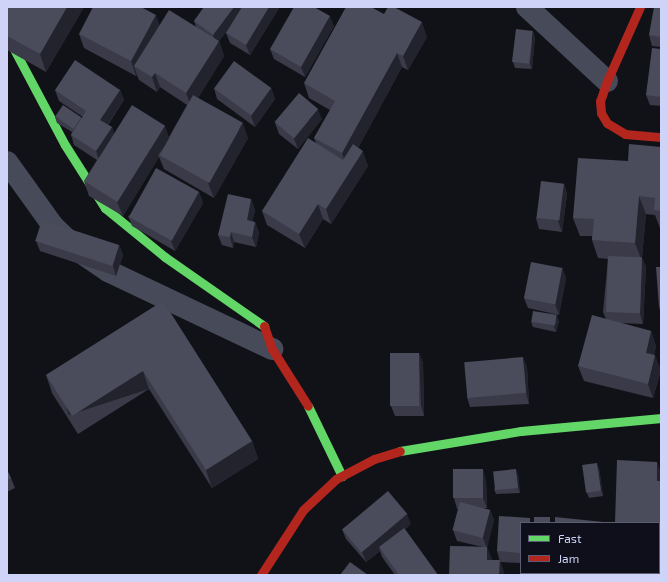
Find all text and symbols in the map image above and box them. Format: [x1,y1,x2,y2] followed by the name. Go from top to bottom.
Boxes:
[520,522,660,574] legend
[558,531,581,545] text: Fast
[558,551,579,565] text: Jam

